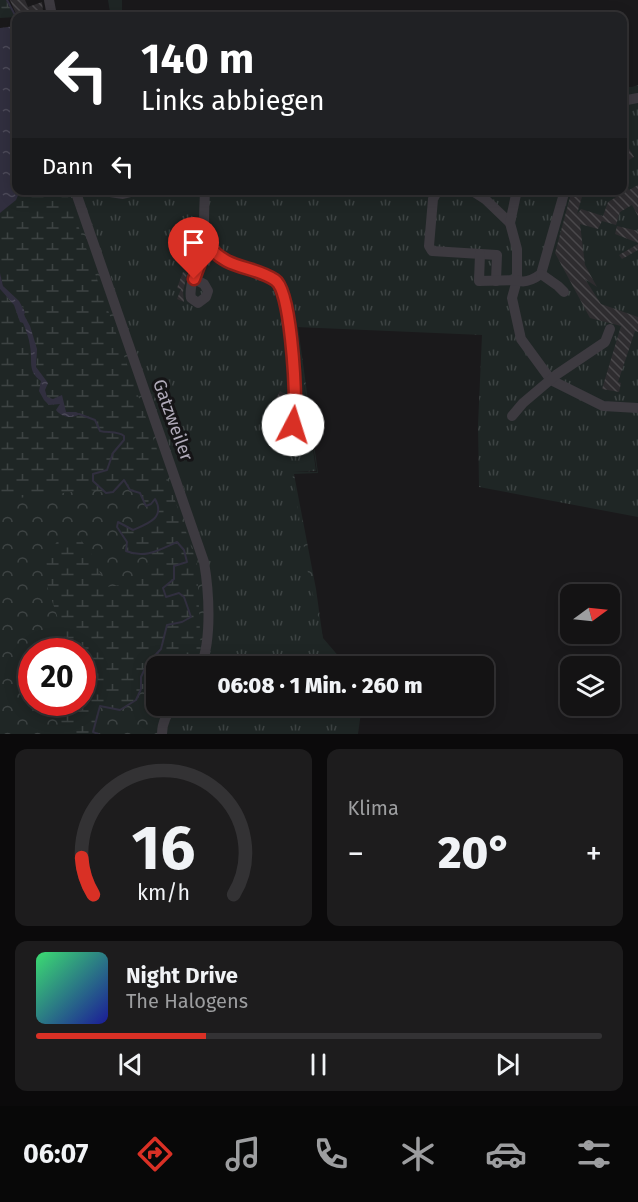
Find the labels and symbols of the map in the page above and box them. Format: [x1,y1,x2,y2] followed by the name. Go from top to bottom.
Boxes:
[168,217,219,279] pin
[148,376,198,464] street label: Gatzweiler
[261,393,325,457] position arrow
[560,584,620,644] north arrow
[18,638,96,716] speed limit sign: 20

